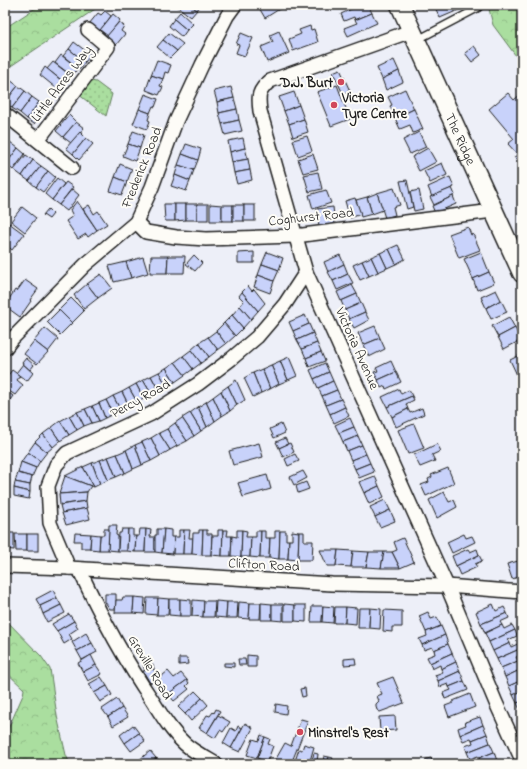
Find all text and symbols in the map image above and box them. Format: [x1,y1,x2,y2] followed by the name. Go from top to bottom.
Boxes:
[26,41,99,127] street label: Little Acres Way
[279,73,333,94] place label: D.J. Burt
[336,77,346,87] marker: D.J. Burt
[341,88,408,127] place label: Victoria Tyre Centre
[329,100,339,110] marker: Victoria Tyre Centre
[439,110,481,170] street label: The Ridge
[116,124,168,212] street label: Frederick Road
[268,203,355,233] street label: Coghurst Road
[329,303,384,394] street label: Victoria Avenue
[107,374,175,425] street label: Percy Road
[228,553,300,578] street label: Clifton Road
[122,631,177,704] street label: Greville Road
[308,723,389,744] place label: Minstrel's Rest
[295,727,305,737] marker: Minstrel's Rest

